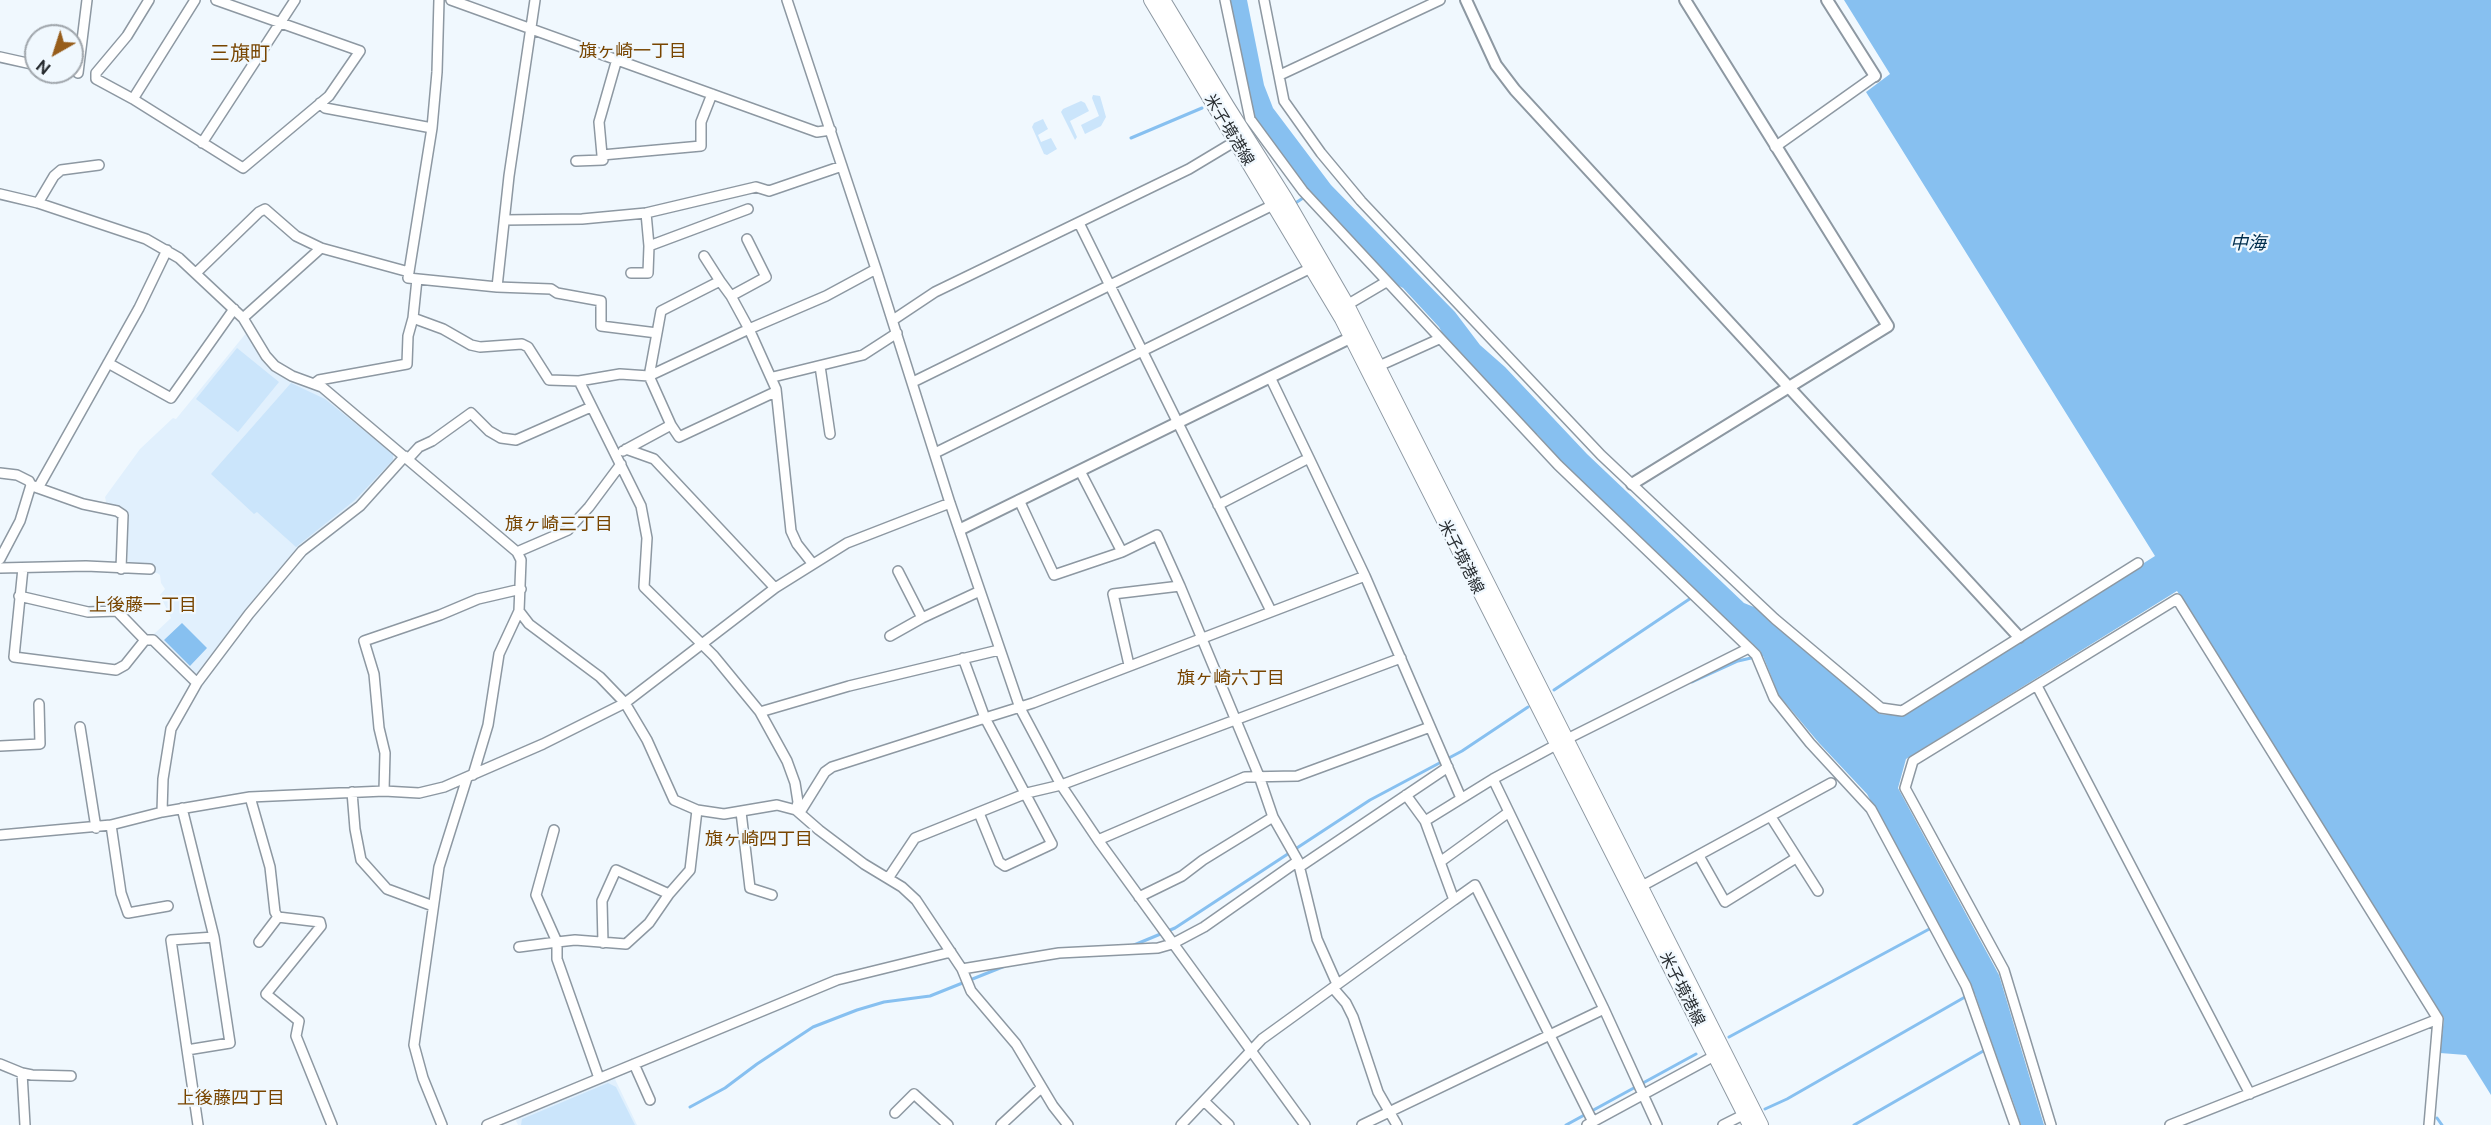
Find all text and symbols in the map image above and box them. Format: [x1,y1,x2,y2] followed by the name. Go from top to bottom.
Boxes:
[24,24,84,84] north arrow
[579,40,687,62] district label: 旗ヶ崎一丁目
[210,42,270,66] district label: 三旗町
[33,56,54,78] text: N
[1200,91,1258,169] street label: 米子境港線
[2230,232,2266,254] water label: 中海
[505,513,613,535] district label: 旗ヶ崎三丁目
[1434,517,1488,597] street label: 米子境港線
[89,594,197,616] district label: 上後藤一丁目
[1177,667,1285,689] district label: 旗ヶ崎六丁目
[705,828,813,850] district label: 旗ヶ崎四丁目
[1655,949,1709,1029] street label: 米子境港線
[177,1087,285,1109] district label: 上後藤四丁目

